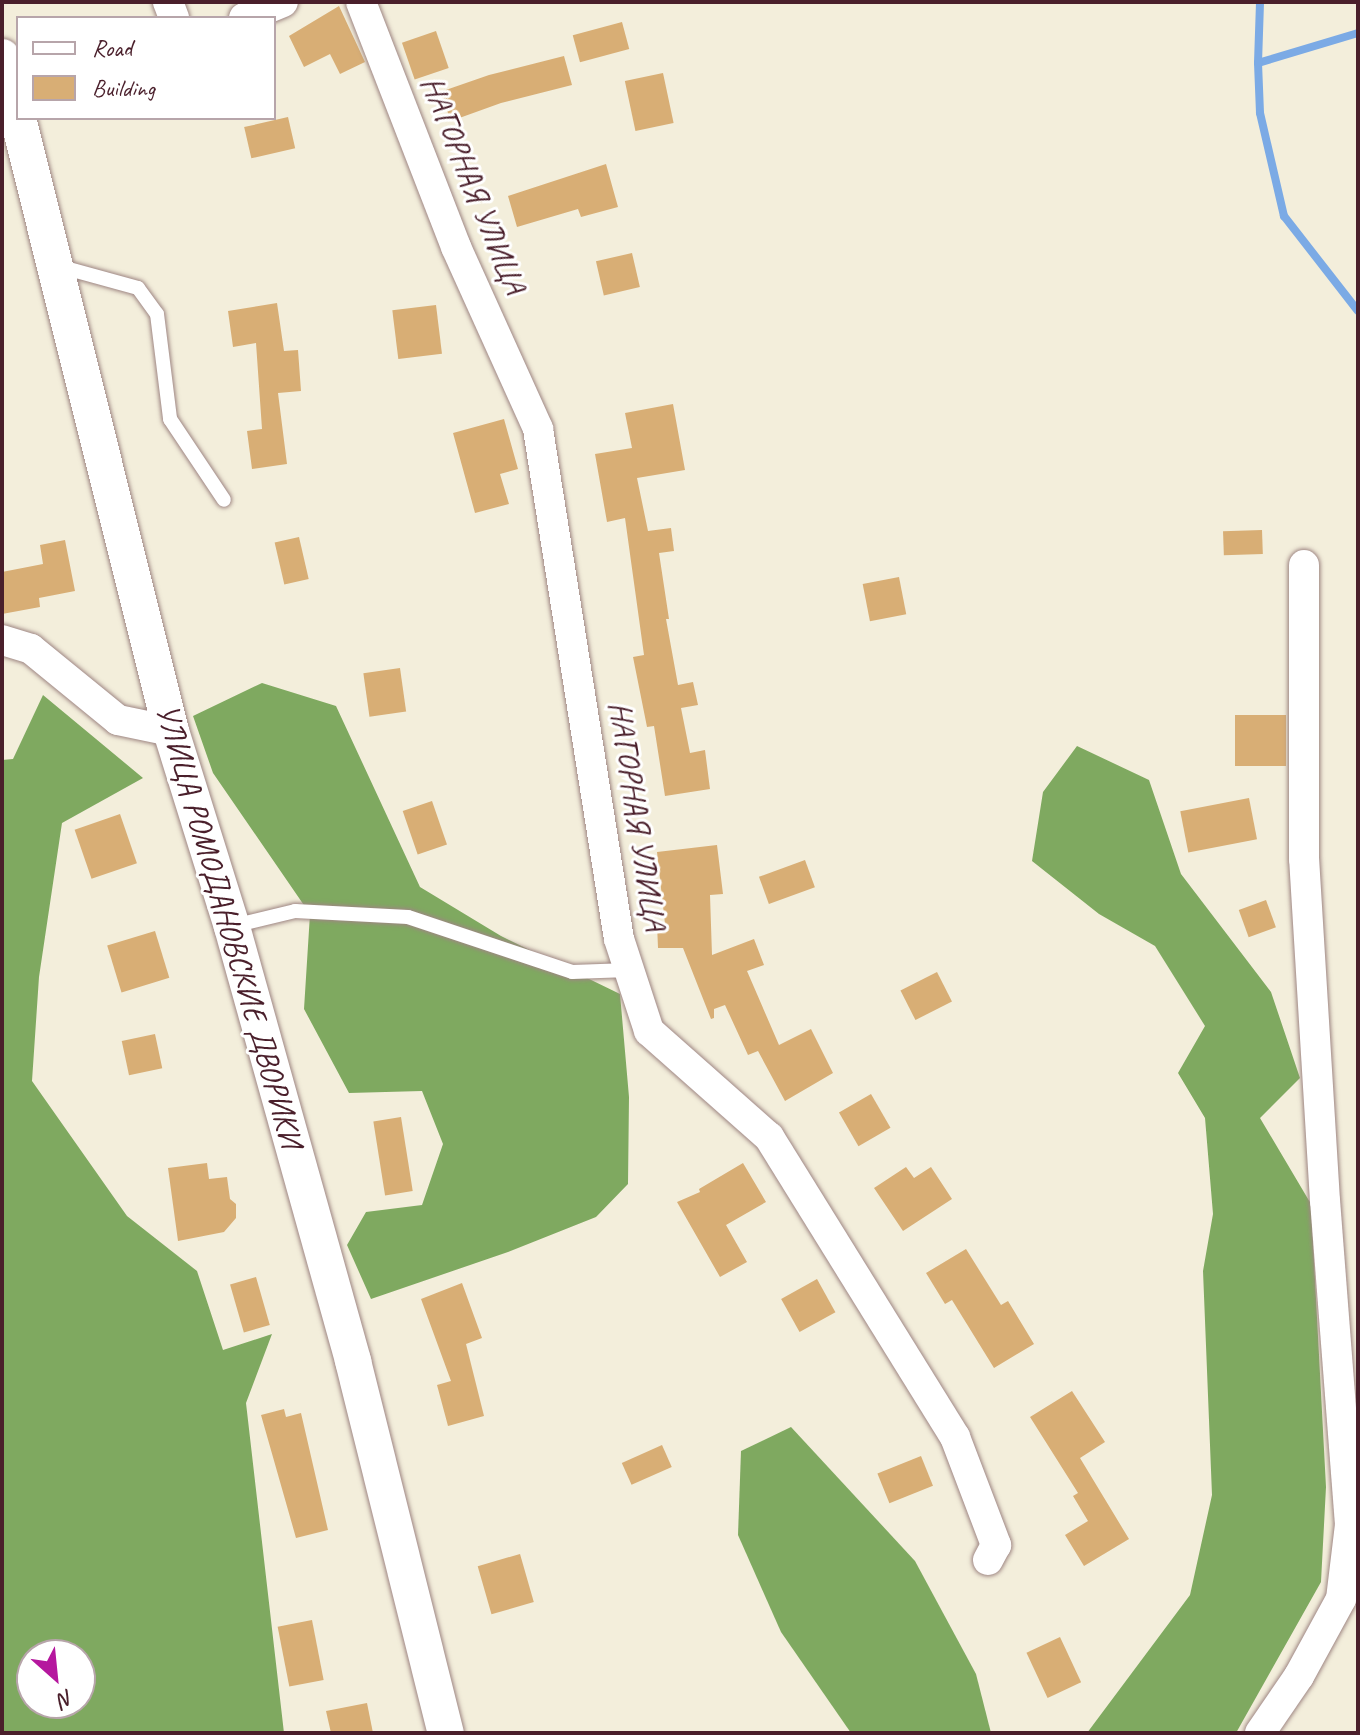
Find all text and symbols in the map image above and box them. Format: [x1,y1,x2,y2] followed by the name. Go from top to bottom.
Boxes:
[16,16,276,120] legend
[92,33,132,63] text: Road
[412,70,534,300] street label: НАГОРНАЯ УЛИЦА
[92,73,155,103] text: Building
[600,698,674,934] street label: НАГОРНАЯ УЛИЦА
[147,700,311,1152] street label: УЛИЦА РОМОДАНОВСКИЕ ДВОРИКИ
[16,1639,96,1719] north arrow
[54,1683,78,1714] text: N

